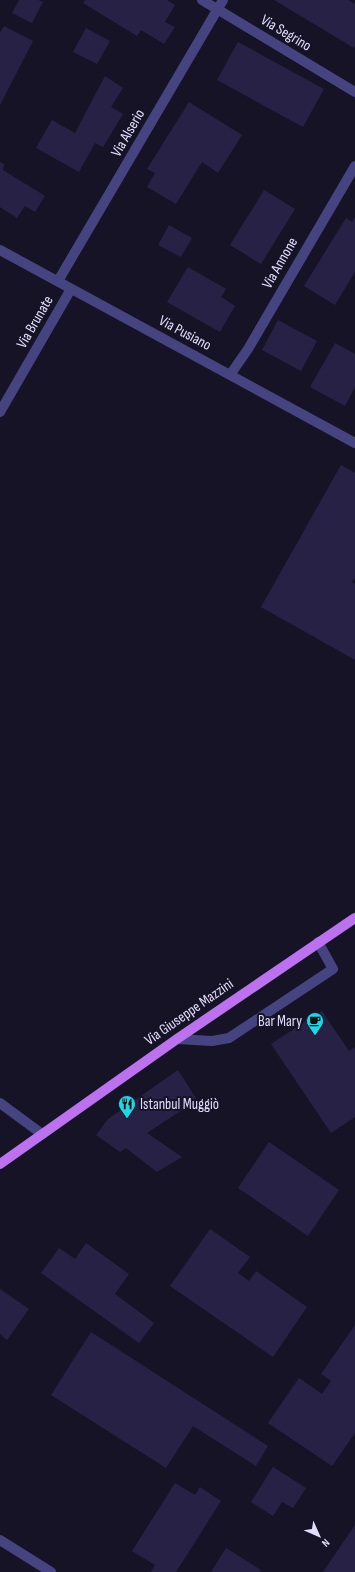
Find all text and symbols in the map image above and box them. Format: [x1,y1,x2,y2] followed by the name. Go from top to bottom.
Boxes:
[257,10,315,56] street label: Via Segrino
[107,106,149,160] street label: Via Alserio
[258,234,302,292] street label: Via Annone
[12,292,58,352] street label: Via Brunate
[155,311,215,355] street label: Via Pusiano
[141,974,237,1050] street label: Via Giuseppe Mazzini
[305,1011,325,1036] cafe icon: Bar Mary
[258,1012,302,1031] place label: Bar Mary
[117,1094,137,1119] restaurant icon: Istanbul Muggiò
[140,1095,219,1114] place label: Istanbul Muggiò
[299,1516,339,1556] north arrow
[319,1536,332,1549] text: N

